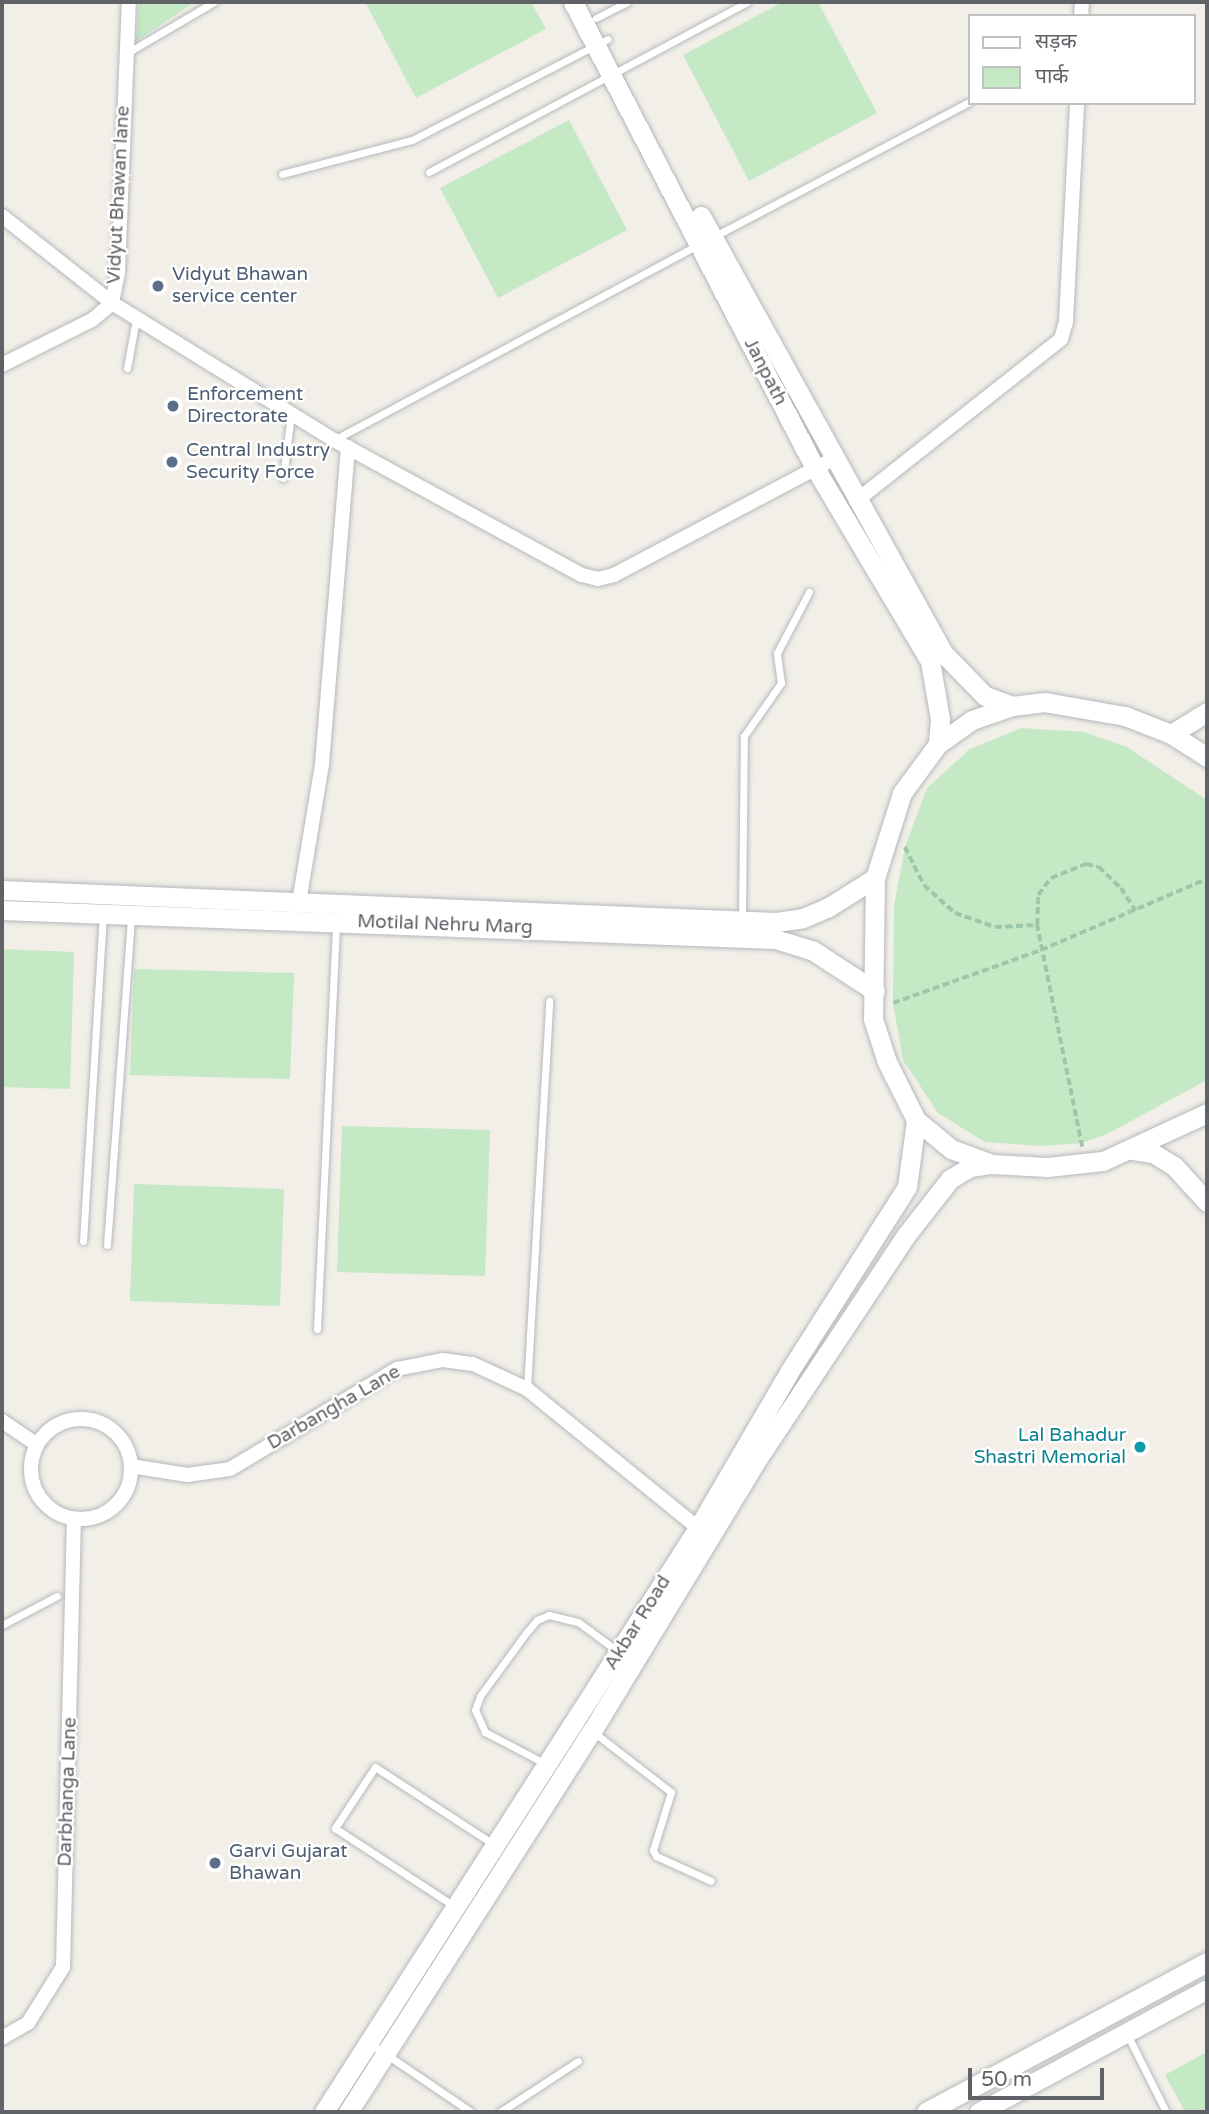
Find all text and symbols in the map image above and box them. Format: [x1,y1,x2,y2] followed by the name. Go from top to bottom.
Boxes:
[968,14,1195,105] legend
[1035,29,1077,54] text: सड़क
[1035,64,1069,89] text: पार्क
[103,105,135,285] street label: Vidyut Bhawan lane
[172,264,308,308] place label: Vidyut Bhawan service center
[150,278,166,294] marker: Vidyut Bhawan service center
[738,335,792,409] street label: Janpath
[187,384,303,428] place label: Enforcement Directorate
[165,398,181,414] marker: Enforcement Directorate
[186,440,330,484] place label: Central Industry Security Force
[164,454,180,470] marker: Central Industry Security Force
[357,911,533,939] street label: Motilal Nehru Marg
[264,1361,404,1455] street label: Darbangha Lane
[974,1425,1126,1469] place label: Lal Bahadur Shastri Memorial
[1132,1439,1148,1455] marker: Lal Bahadur Shastri Memorial
[600,1572,676,1674] street label: Akbar Road
[54,1717,82,1867] street label: Darbhanga Lane
[229,1841,348,1885] place label: Garvi Gujarat Bhawan
[207,1855,223,1871] marker: Garvi Gujarat Bhawan
[971,2054,1108,2098] scale bar
[981,2067,1032,2092] text: 50 m

